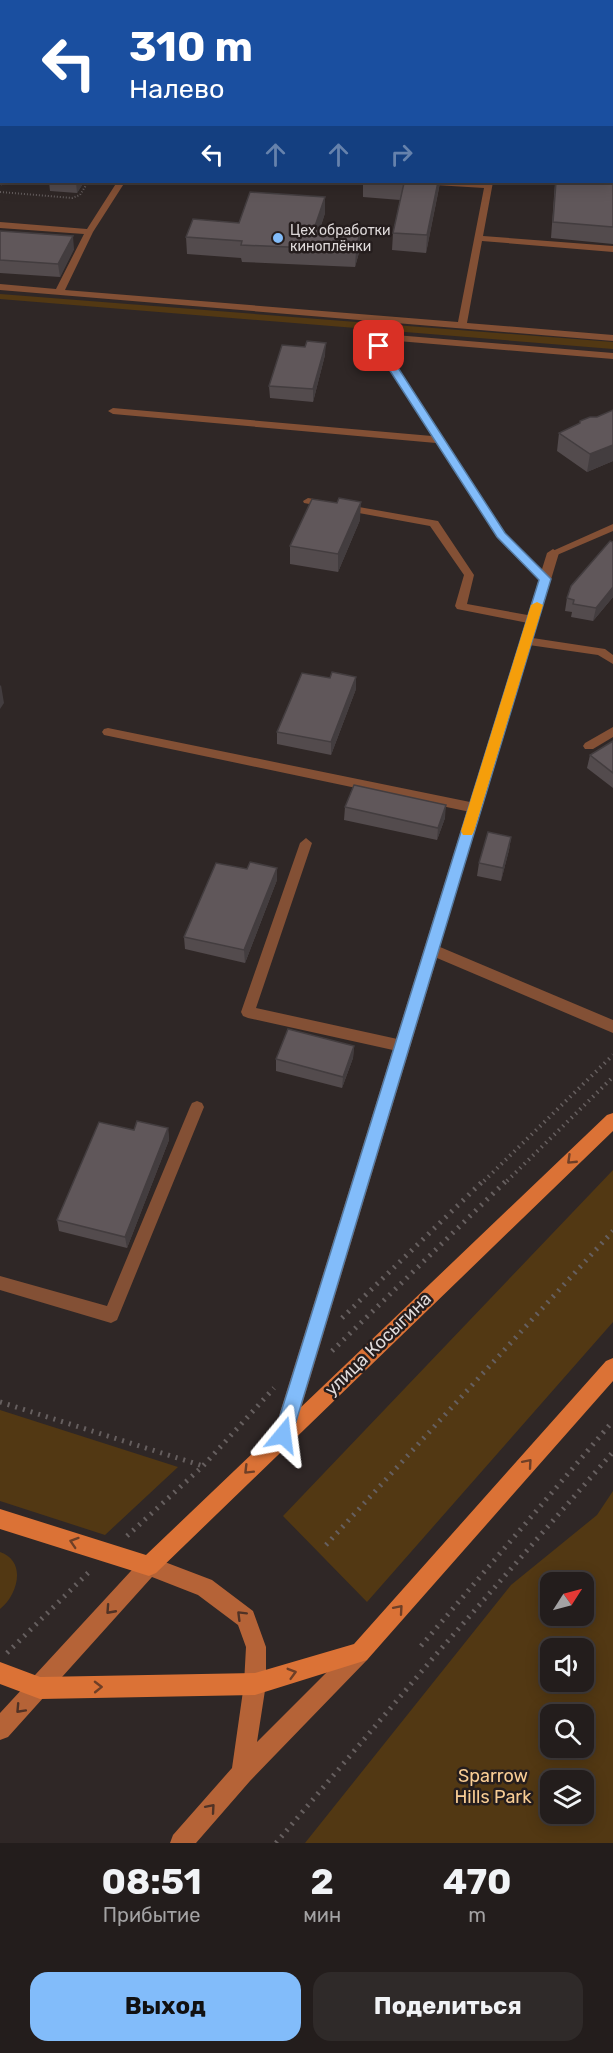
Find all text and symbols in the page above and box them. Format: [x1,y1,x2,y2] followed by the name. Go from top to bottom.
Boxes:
[129,22,253,72] text: 310 m
[30,24,108,102] icon: left
[129,73,225,105] text: Налево
[196,138,229,171] icon: left
[259,138,292,171] icon: ahead
[322,138,355,171] icon: ahead
[385,138,418,171] icon: right
[290,222,391,255] place label: Цех обработки киноплёнки
[271,231,285,245] marker: Цех обработки киноплёнки
[353,320,404,371] pin
[362,329,395,362] icon: arrive
[567,1153,577,1164] one-way arrow
[320,1288,436,1400] street label: улица Косыгина
[251,1403,315,1467] position arrow
[521,1459,532,1470] one-way arrow
[245,1462,256,1473] one-way arrow
[69,1537,80,1549] one-way arrow
[540,1572,594,1626] north arrow
[540,1572,594,1824] map controls
[106,1603,117,1613] one-way arrow
[392,1605,403,1616] one-way arrow
[237,1612,248,1622] one-way arrow
[540,1638,594,1692] button: sound
[286,1668,296,1680] one-way arrow
[94,1680,103,1693] one-way arrow
[16,1702,27,1712] one-way arrow
[540,1704,594,1758] button: search
[455,1765,532,1808] park label: Sparrow Hills Park
[540,1770,594,1824] button: layers
[204,1804,215,1815] one-way arrow
[101,1860,202,1903] text: 08:51
[311,1860,334,1903] text: 2
[443,1860,512,1903] text: 470
[103,1903,200,1927] text: Прибытие
[303,1903,341,1927] text: мин
[468,1903,486,1927] text: m
[30,1972,301,2041] button: Выход
[313,1972,583,2041] button: Поделиться

